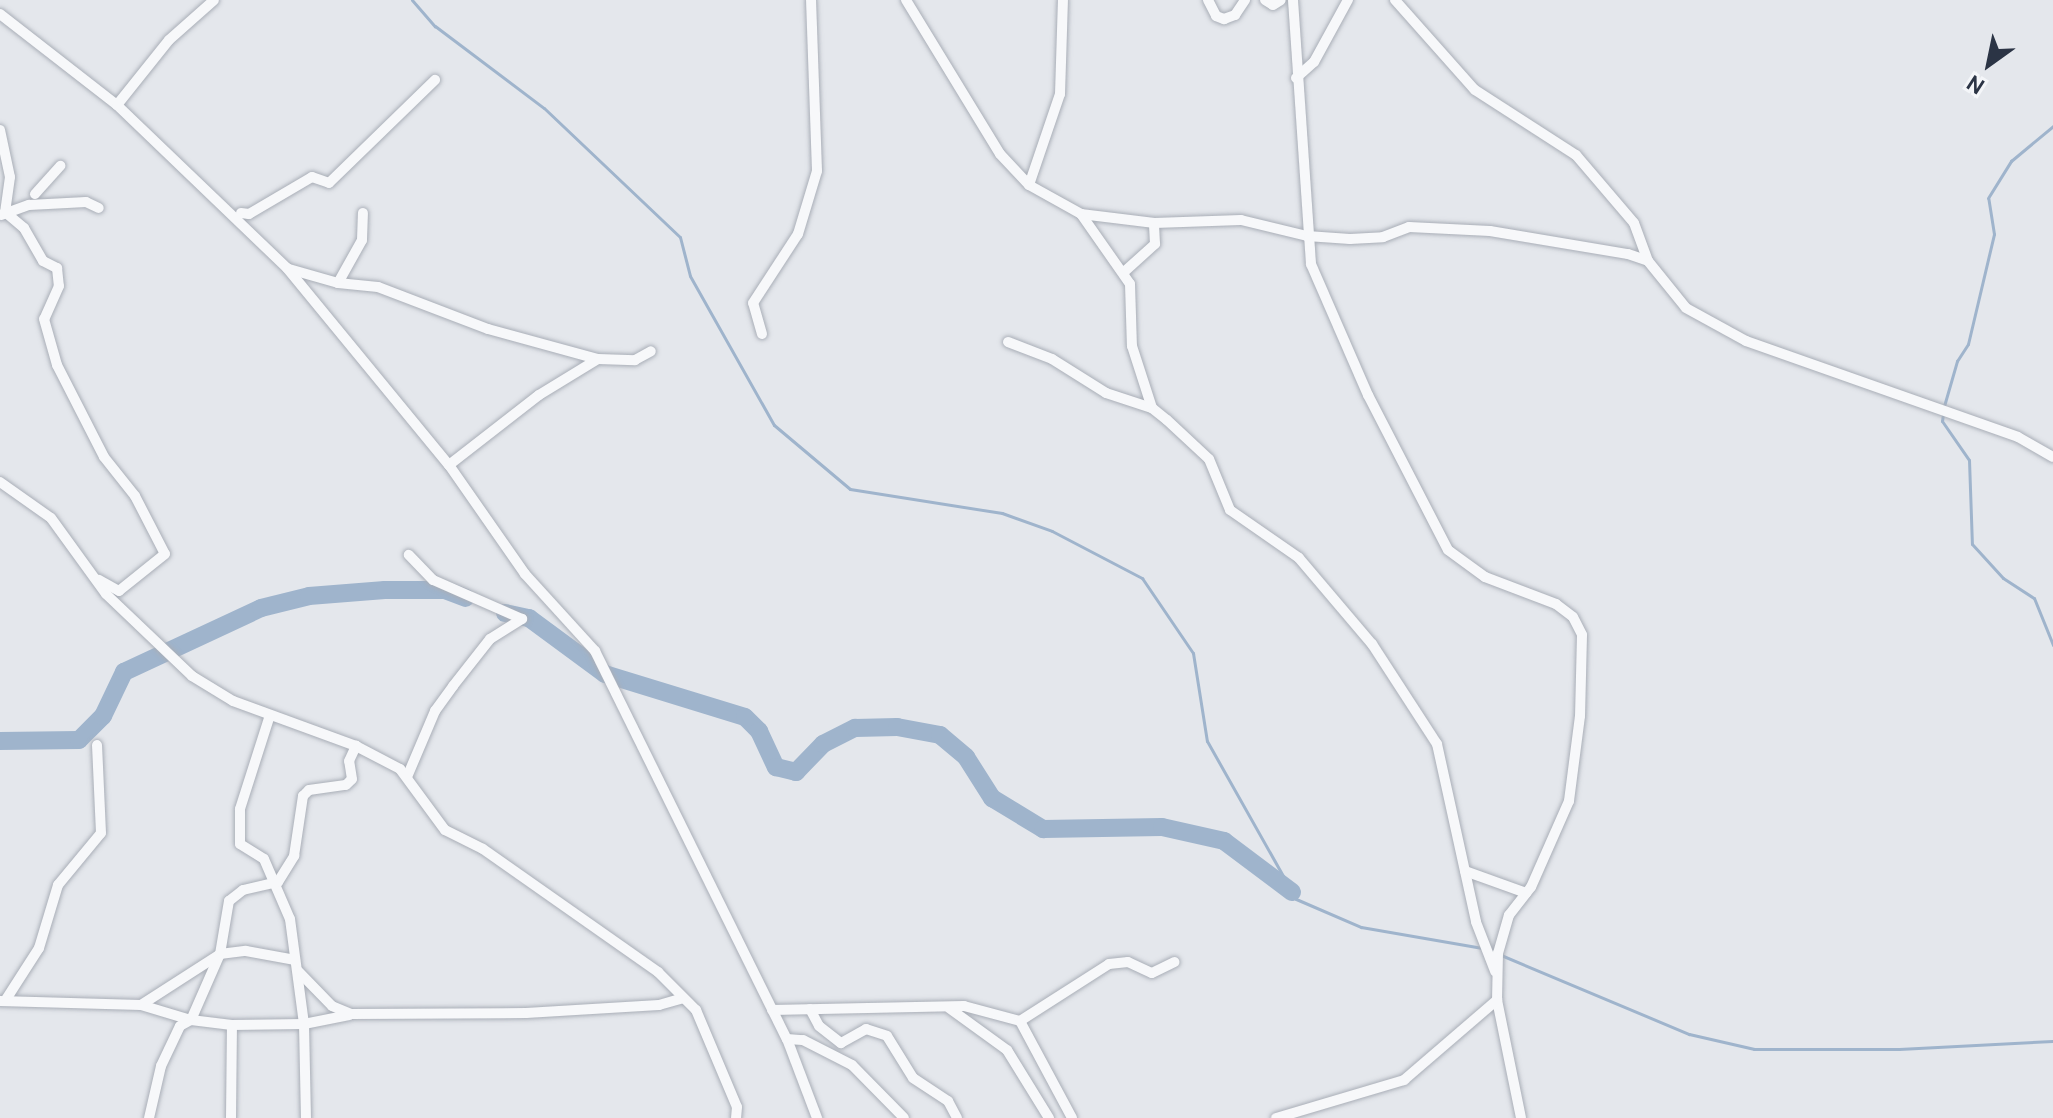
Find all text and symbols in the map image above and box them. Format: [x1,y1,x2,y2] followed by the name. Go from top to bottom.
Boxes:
[1949,24,2029,104] north arrow
[1962,69,1990,100] text: N

